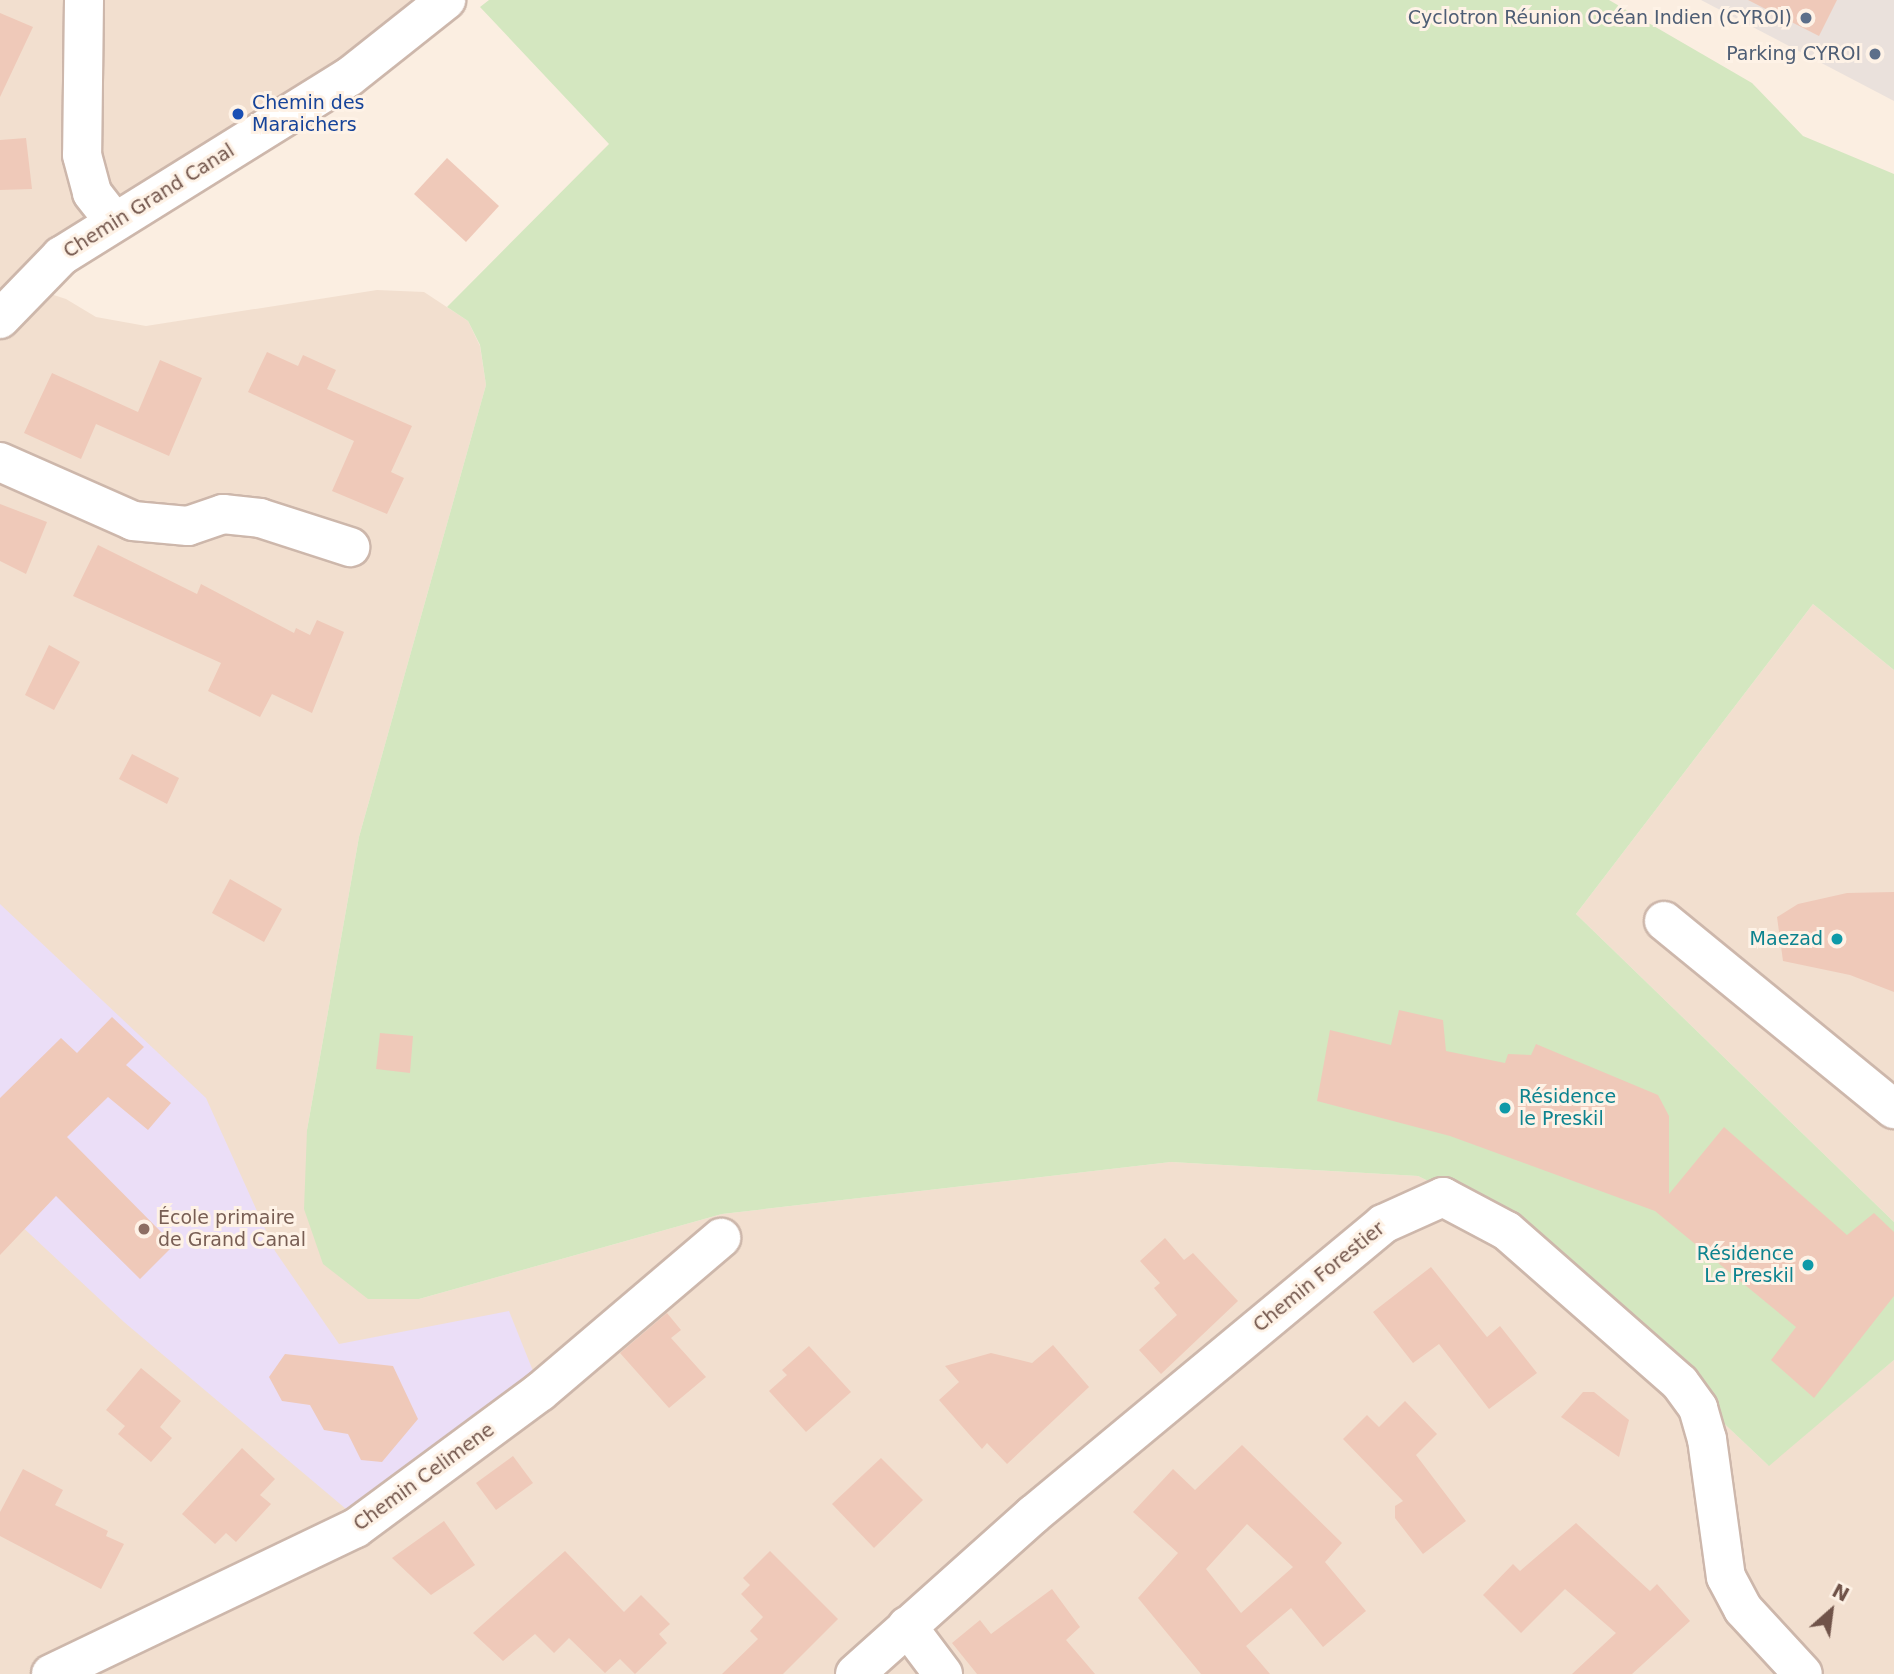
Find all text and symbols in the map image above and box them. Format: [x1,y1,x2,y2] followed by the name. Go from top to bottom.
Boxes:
[1408,7,1792,29] place label: Cyclotron Réunion Océan Indien (CYROI)
[1798,10,1814,26] marker: Cyclotron Réunion Océan Indien (CYROI)
[1726,43,1861,65] place label: Parking CYROI
[1867,46,1883,62] marker: Parking CYROI
[252,92,365,136] place label: Chemin des Maraichers
[230,106,246,122] marker: Chemin des Maraichers
[59,139,239,263] street label: Chemin Grand Canal
[1750,928,1823,950] place label: Maezad
[1829,931,1845,947] marker: Maezad
[1519,1086,1616,1130] place label: Résidence le Preskil
[1497,1100,1513,1116] marker: Résidence le Preskil
[158,1207,306,1251] place label: École primaire de Grand Canal
[1249,1217,1389,1337] street label: Chemin Forestier
[136,1221,152,1237] marker: École primaire de Grand Canal
[1697,1243,1794,1287] place label: Résidence Le Preskil
[1800,1257,1816,1273] marker: Résidence Le Preskil
[349,1418,499,1536] street label: Chemin Celimene
[1796,1576,1866,1646] north arrow
[1829,1579,1853,1606] text: N

